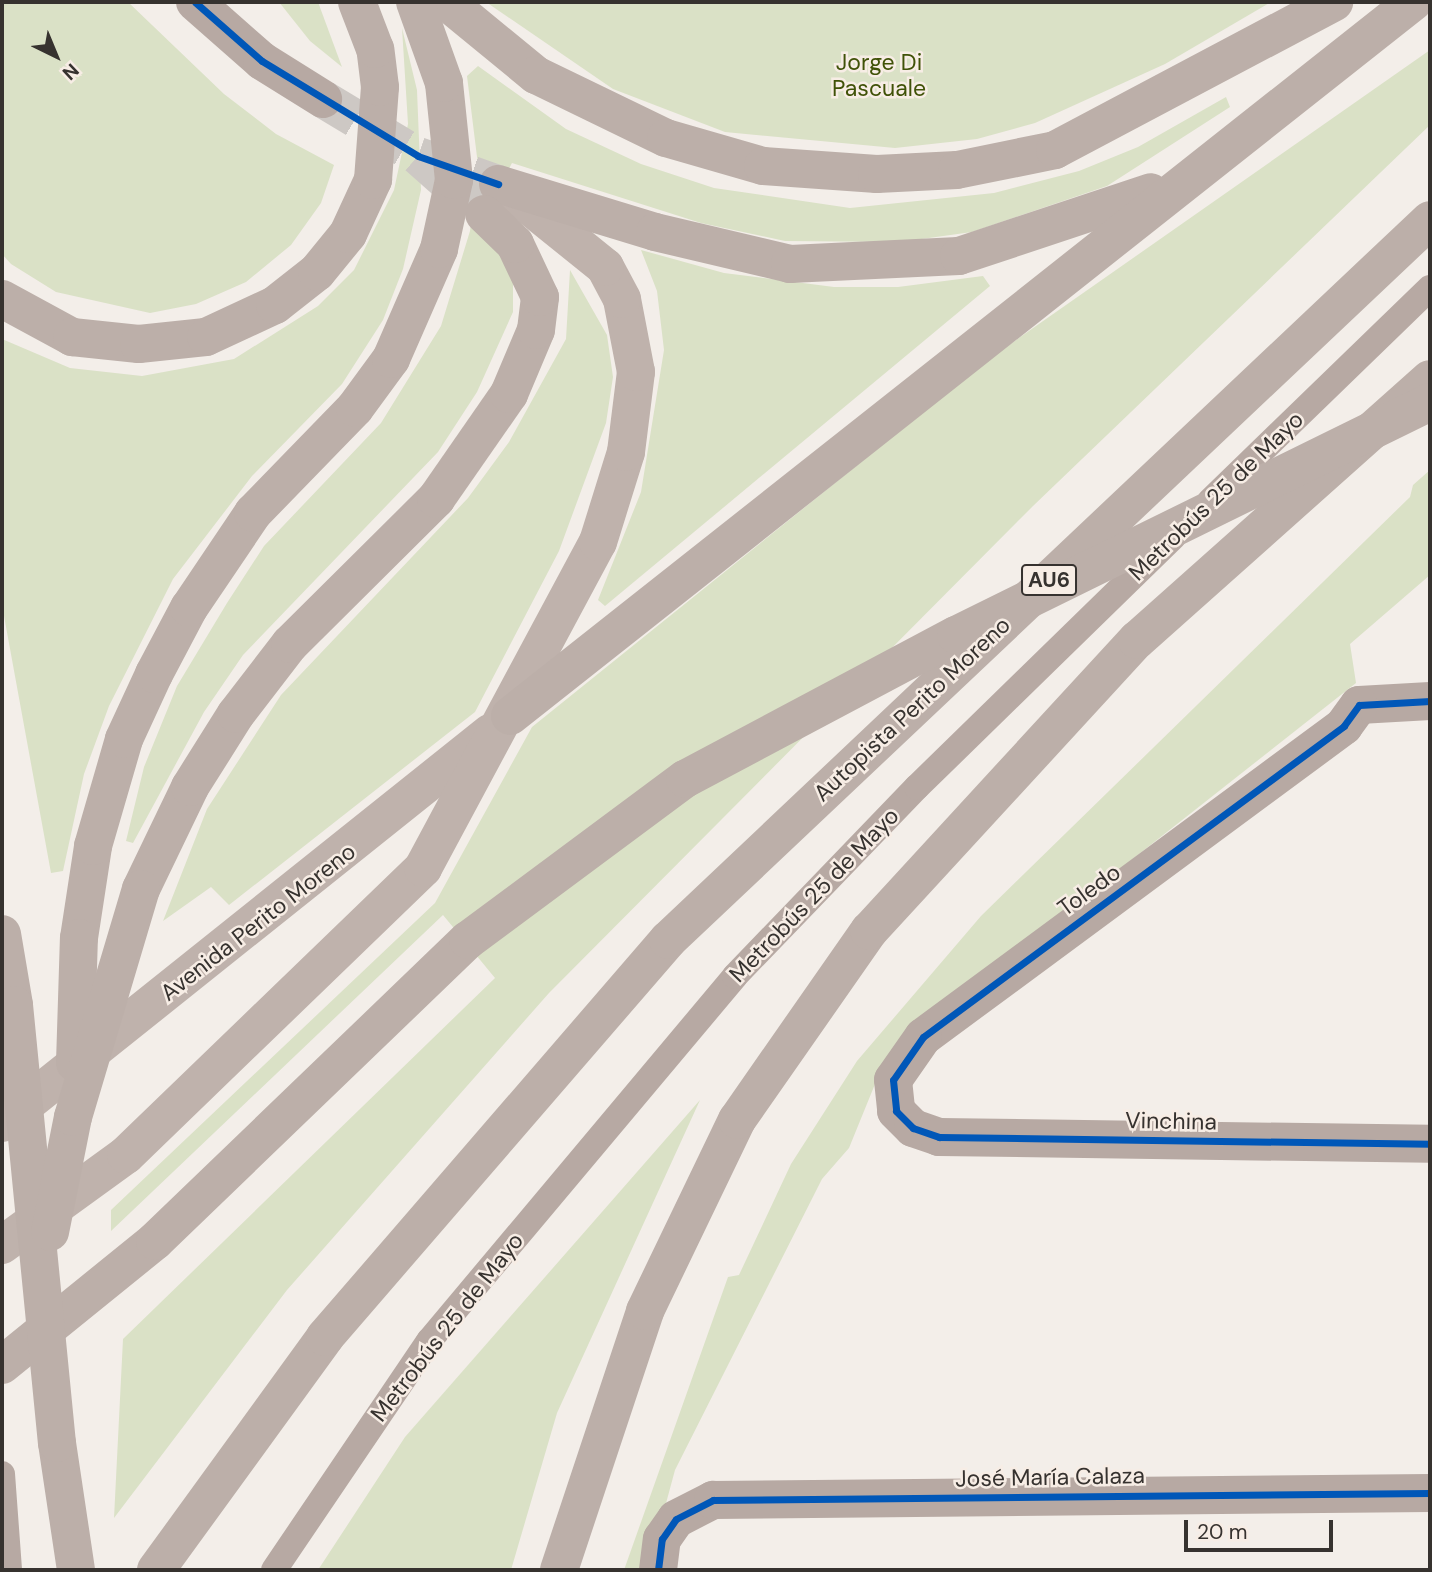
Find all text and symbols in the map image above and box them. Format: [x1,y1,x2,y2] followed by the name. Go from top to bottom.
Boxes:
[21,21,91,91] north arrow
[832,48,926,102] park label: Jorge Di Pascuale
[57,58,84,86] text: N
[1123,406,1309,586] street label: Metrobús 25 de Mayo
[1021,562,1077,598] road number: AU6
[808,611,1016,807] street label: Autopista Perito Moreno
[724,802,904,988] street label: Metrobús 25 de Mayo
[155,837,361,1007] street label: Avenida Perito Moreno
[1052,858,1126,922] street label: Toledo
[1125,1106,1217,1136] street label: Vinchina
[365,1227,529,1427] street label: Metrobús 25 de Mayo
[955,1462,1145,1492] street label: José María Calaza
[1187,1506,1336,1550] scale bar
[1197,1518,1248,1546] text: 20 m

